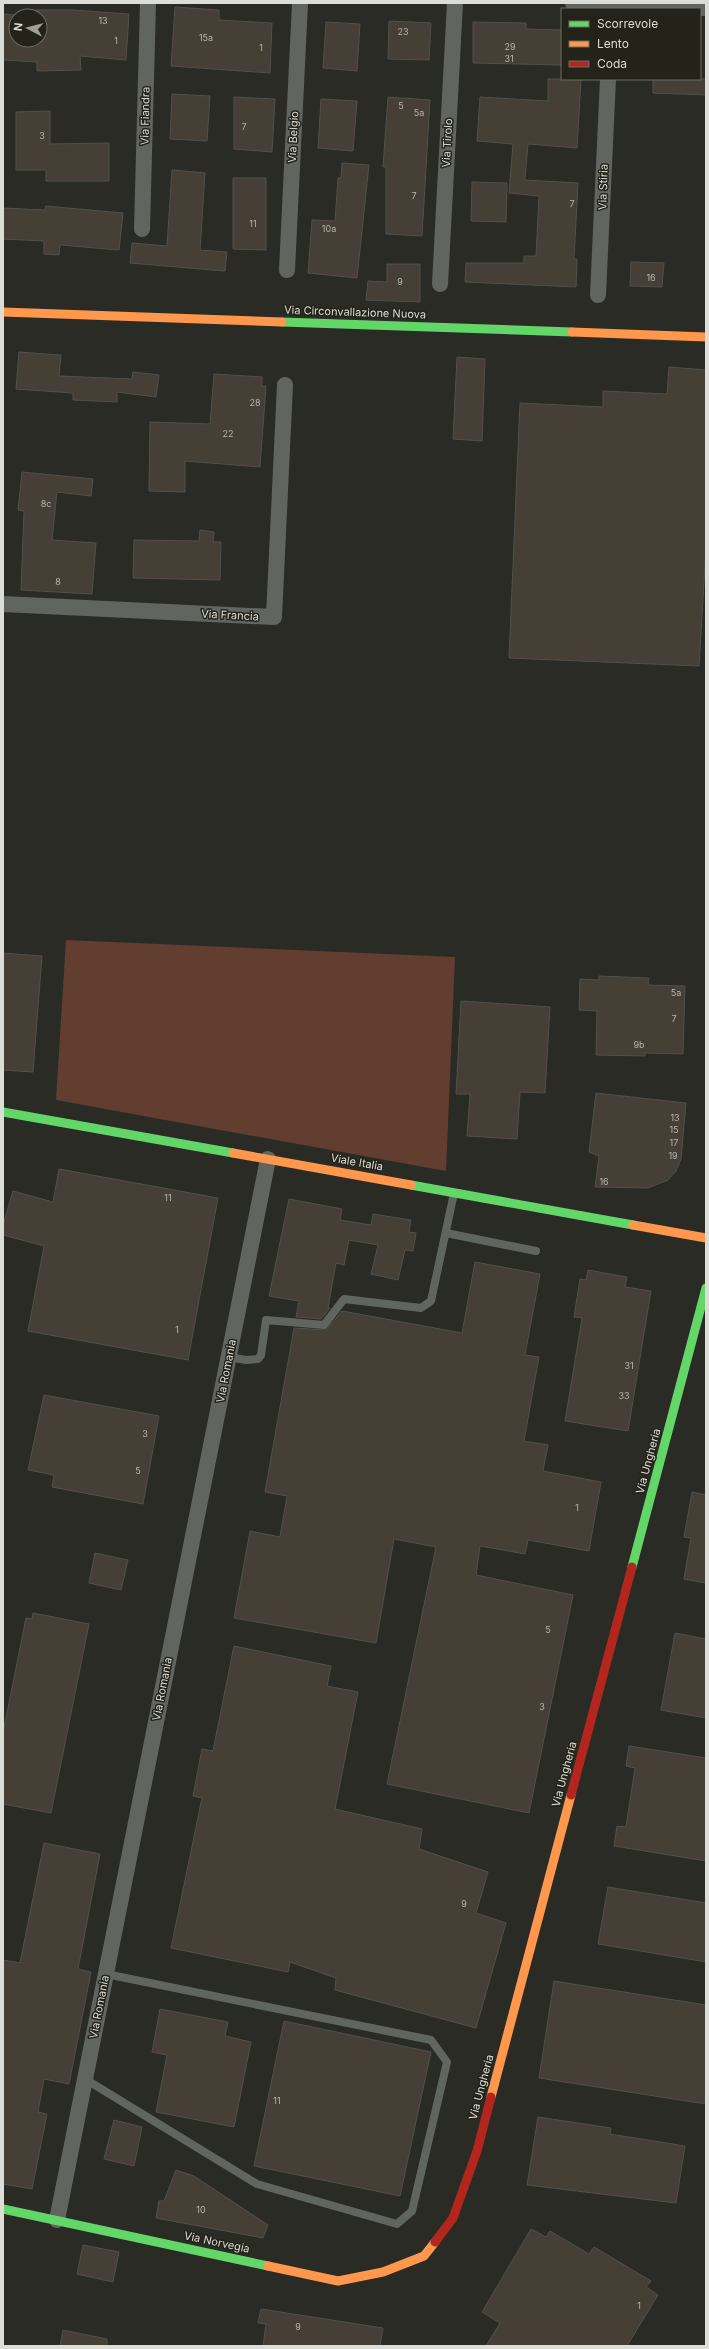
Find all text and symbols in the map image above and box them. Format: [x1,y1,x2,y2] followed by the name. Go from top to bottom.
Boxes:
[8,8,48,48] north arrow
[561,8,701,80] legend
[98,15,108,26] house number: 13
[597,16,658,31] text: Scorrevole
[11,22,26,32] text: N
[397,26,409,37] house number: 23
[199,32,213,43] house number: 15a
[114,35,118,46] house number: 1
[597,36,629,51] text: Lento
[504,41,516,52] house number: 29
[259,42,263,53] house number: 1
[504,53,514,64] house number: 31
[597,56,627,71] text: Coda
[137,87,153,145] street label: Via Fiandra
[398,100,404,111] house number: 5
[414,107,424,118] house number: 5a
[285,110,301,163] street label: Via Belgio
[439,118,455,168] street label: Via Tirolo
[241,121,247,132] house number: 7
[39,130,45,141] house number: 3
[595,164,611,210] street label: Via Stiria
[411,190,417,201] house number: 7
[569,198,575,209] house number: 7
[249,218,257,229] house number: 11
[322,223,336,234] house number: 10a
[646,272,656,283] house number: 16
[397,276,403,287] house number: 9
[284,303,426,321] street label: Via Circonvallazione Nuova
[249,397,261,408] house number: 28
[223,428,233,439] house number: 22
[41,498,51,509] house number: 8c
[55,576,61,587] house number: 8
[201,607,259,623] street label: Via Francia
[671,987,681,998] house number: 5a
[671,1013,677,1024] house number: 7
[633,1039,645,1050] house number: 9b
[670,1112,680,1123] house number: 13
[669,1124,679,1135] house number: 15
[670,1137,678,1148] house number: 17
[330,1150,384,1174] street label: Viale Italia
[668,1150,678,1161] house number: 19
[599,1176,609,1187] house number: 16
[164,1192,172,1203] house number: 11
[175,1324,179,1335] house number: 1
[213,1338,239,1404] street label: Via Romania
[624,1360,634,1371] house number: 31
[618,1390,630,1401] house number: 33
[633,1427,663,1495] street label: Via Ungheria
[142,1428,148,1439] house number: 3
[135,1465,141,1476] house number: 5
[575,1502,579,1513] house number: 1
[545,1624,551,1635] house number: 5
[149,1656,175,1722] street label: Via Romania
[539,1701,545,1712] house number: 3
[549,1740,579,1808] street label: Via Ungheria
[461,1898,467,1909] house number: 9
[86,1974,112,2040] street label: Via Romania
[466,2053,496,2121] street label: Via Ungheria
[273,2095,281,2106] house number: 11
[196,2204,206,2215] house number: 10
[183,2228,251,2256] street label: Via Norvegia
[637,2300,641,2311] house number: 1
[295,2321,301,2332] house number: 9

